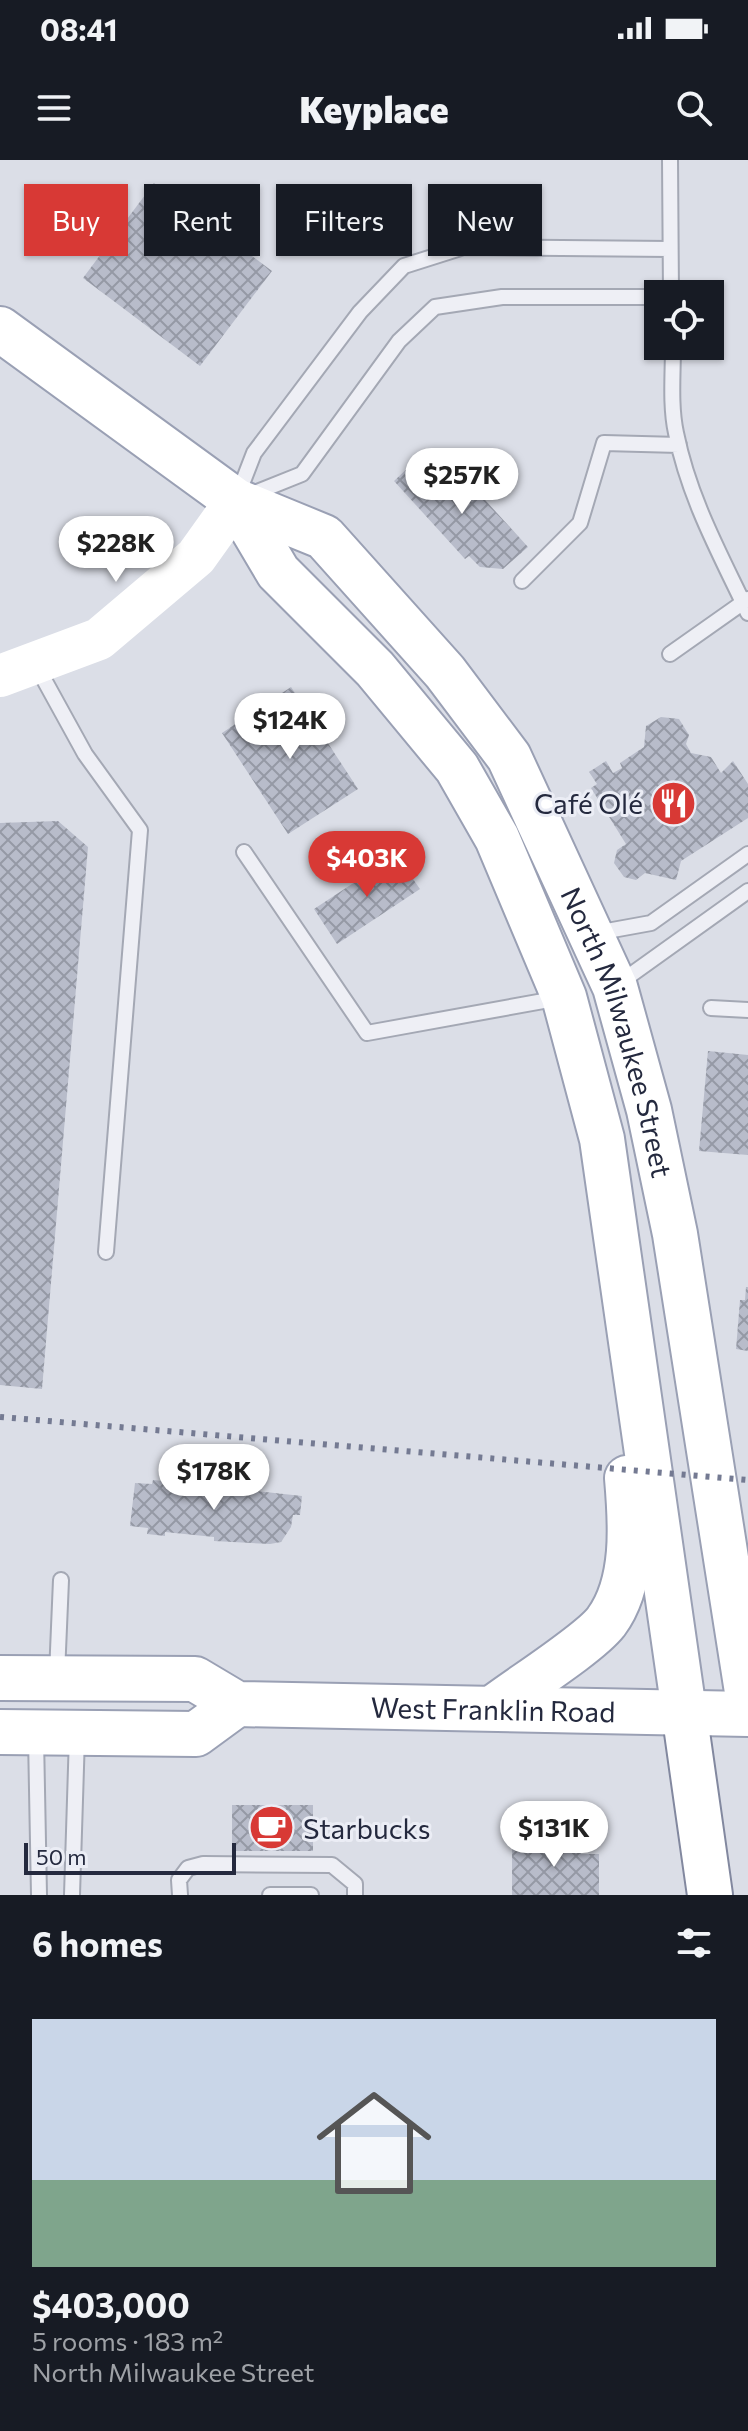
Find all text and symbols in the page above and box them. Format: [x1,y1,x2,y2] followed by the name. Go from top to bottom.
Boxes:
[40,10,118,47] text: 08:41
[32,86,76,130] icon: menu
[299,86,449,130] text: Keyplace
[672,86,716,130] icon: search
[24,184,128,256] chip: Buy
[144,184,260,256] chip: Rent
[276,184,412,256] chip: Filters
[428,184,542,256] chip: New
[644,280,724,360] map controls
[644,280,724,360] button: locate
[406,448,518,516] pin: $257K
[423,458,501,489] text: $257K
[60,516,172,584] pin: $228K
[77,526,155,557] text: $228K
[234,693,346,761] pin: $124K
[252,703,328,734] text: $124K
[650,779,698,827] restaurant icon: Café Olé
[534,786,643,820] place label: Café Olé
[311,831,423,899] pin: $403K
[326,841,408,872] text: $403K
[554,882,680,1180] street label: North Milwaukee Street
[158,1444,270,1512] pin: $178K
[176,1454,252,1485] text: $178K
[370,1690,616,1728] street label: West Franklin Road
[498,1801,610,1869] pin: $131K
[248,1804,296,1852] cafe icon: Starbucks
[303,1811,430,1845] place label: Starbucks
[518,1811,590,1842] text: $131K
[24,1839,236,1875] scale bar
[36,1843,86,1870] text: 50 m
[672,1921,716,1965] icon: filters
[32,1922,163,1964] text: 6 homes
[302,2071,446,2215] icon: home
[32,2283,190,2325] text: $403,000
[32,2325,223,2356] text: 5 rooms · 183 m²
[32,2356,314,2387] text: North Milwaukee Street

